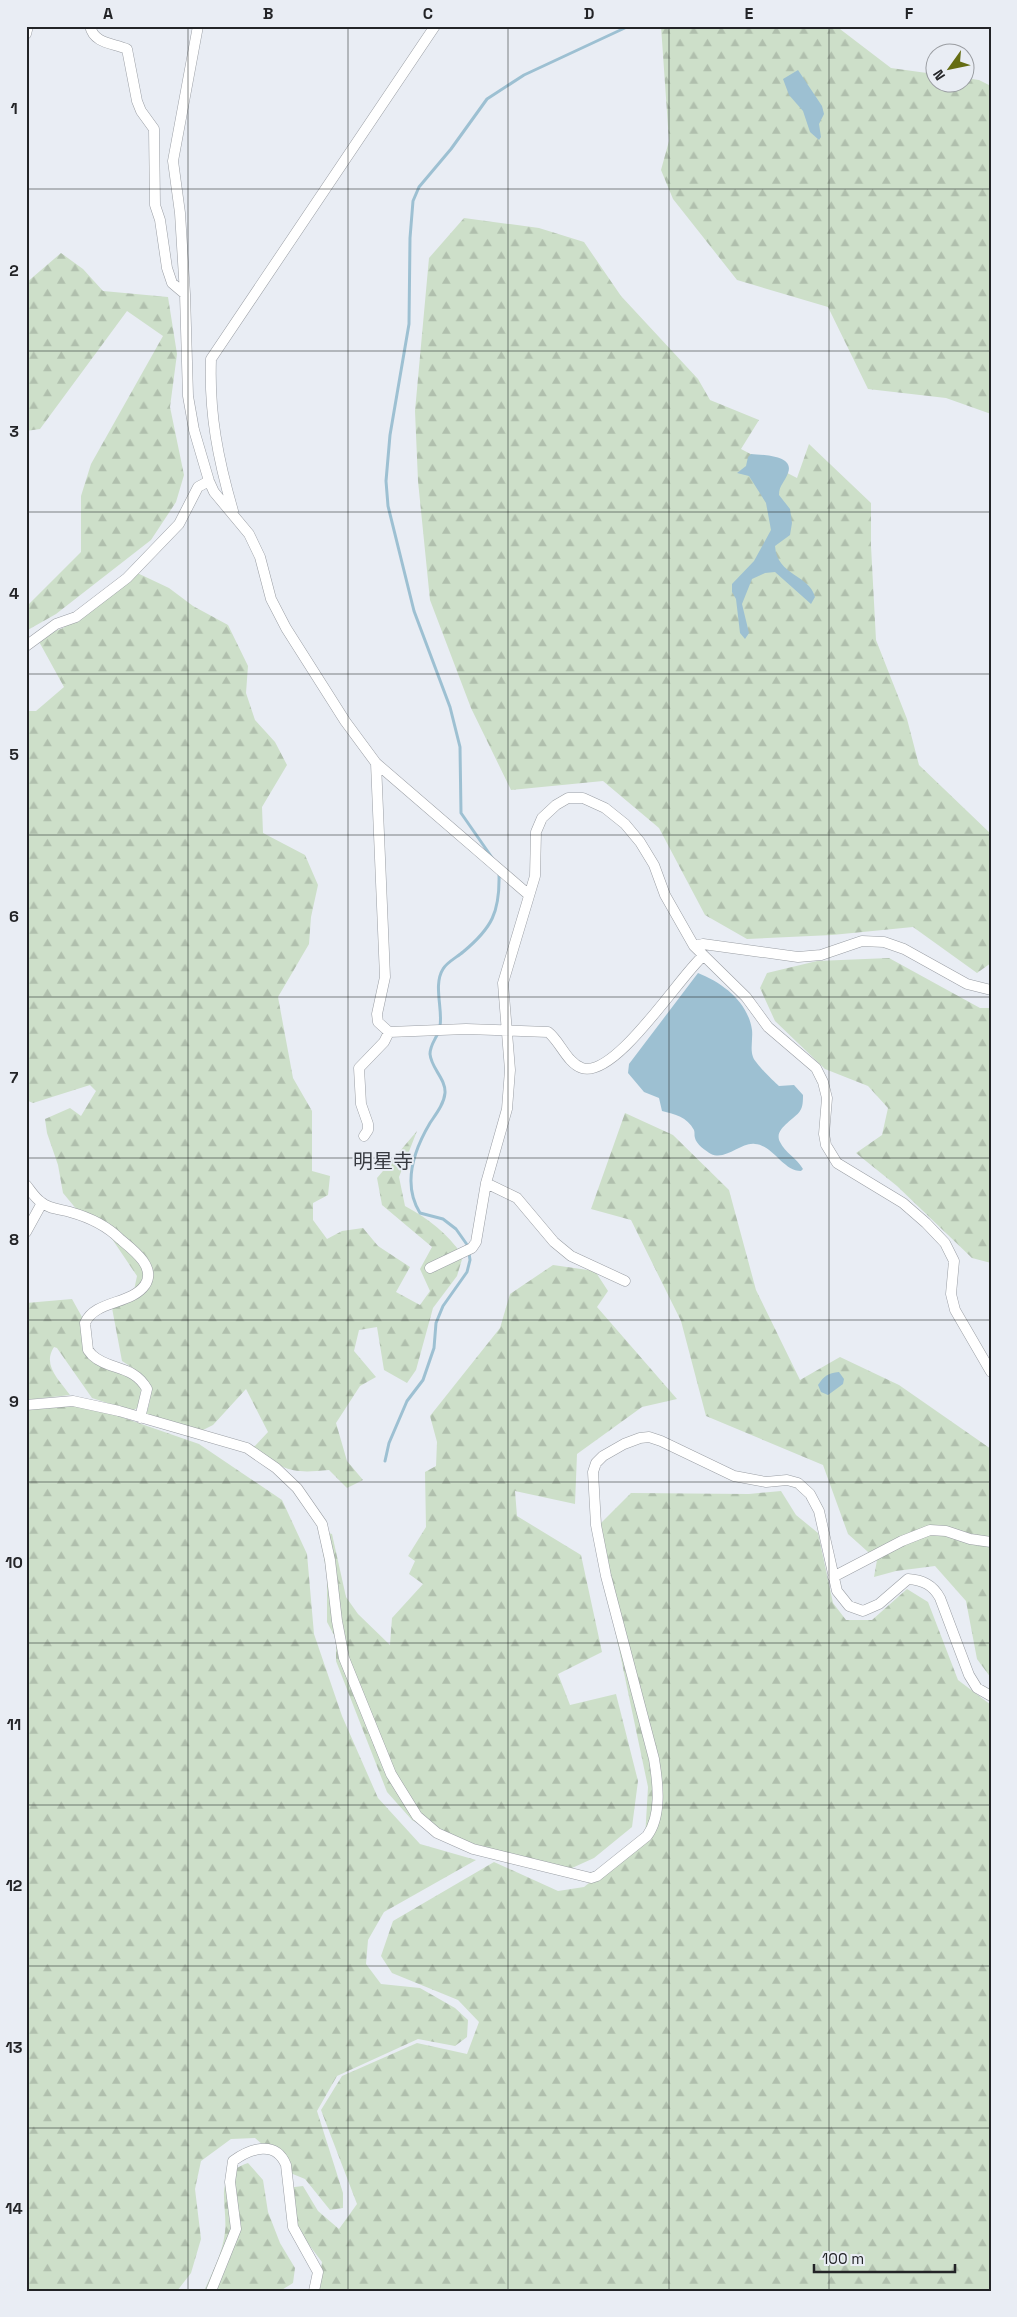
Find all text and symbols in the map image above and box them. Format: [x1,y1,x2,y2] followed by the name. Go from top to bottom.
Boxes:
[103,3,113,24] text: A
[263,3,273,24] text: B
[423,3,433,24] text: C
[584,3,594,24] text: D
[745,3,754,24] text: E
[905,3,914,24] text: F
[924,42,974,92] north arrow
[929,66,949,84] text: N
[10,98,18,119] text: 1
[9,260,19,281] text: 2
[9,421,19,442] text: 3
[9,583,19,604] text: 4
[9,744,19,765] text: 5
[9,906,19,927] text: 6
[10,1067,19,1088] text: 7
[353,1148,413,1174] district label: 明星寺
[9,1229,19,1250] text: 8
[9,1391,19,1412] text: 9
[5,1552,23,1573] text: 10
[7,1714,21,1735] text: 11
[6,1875,22,1896] text: 12
[6,2037,23,2058] text: 13
[5,2198,23,2219] text: 14
[814,2242,956,2274] scale bar
[822,2249,864,2268] text: 100 m

